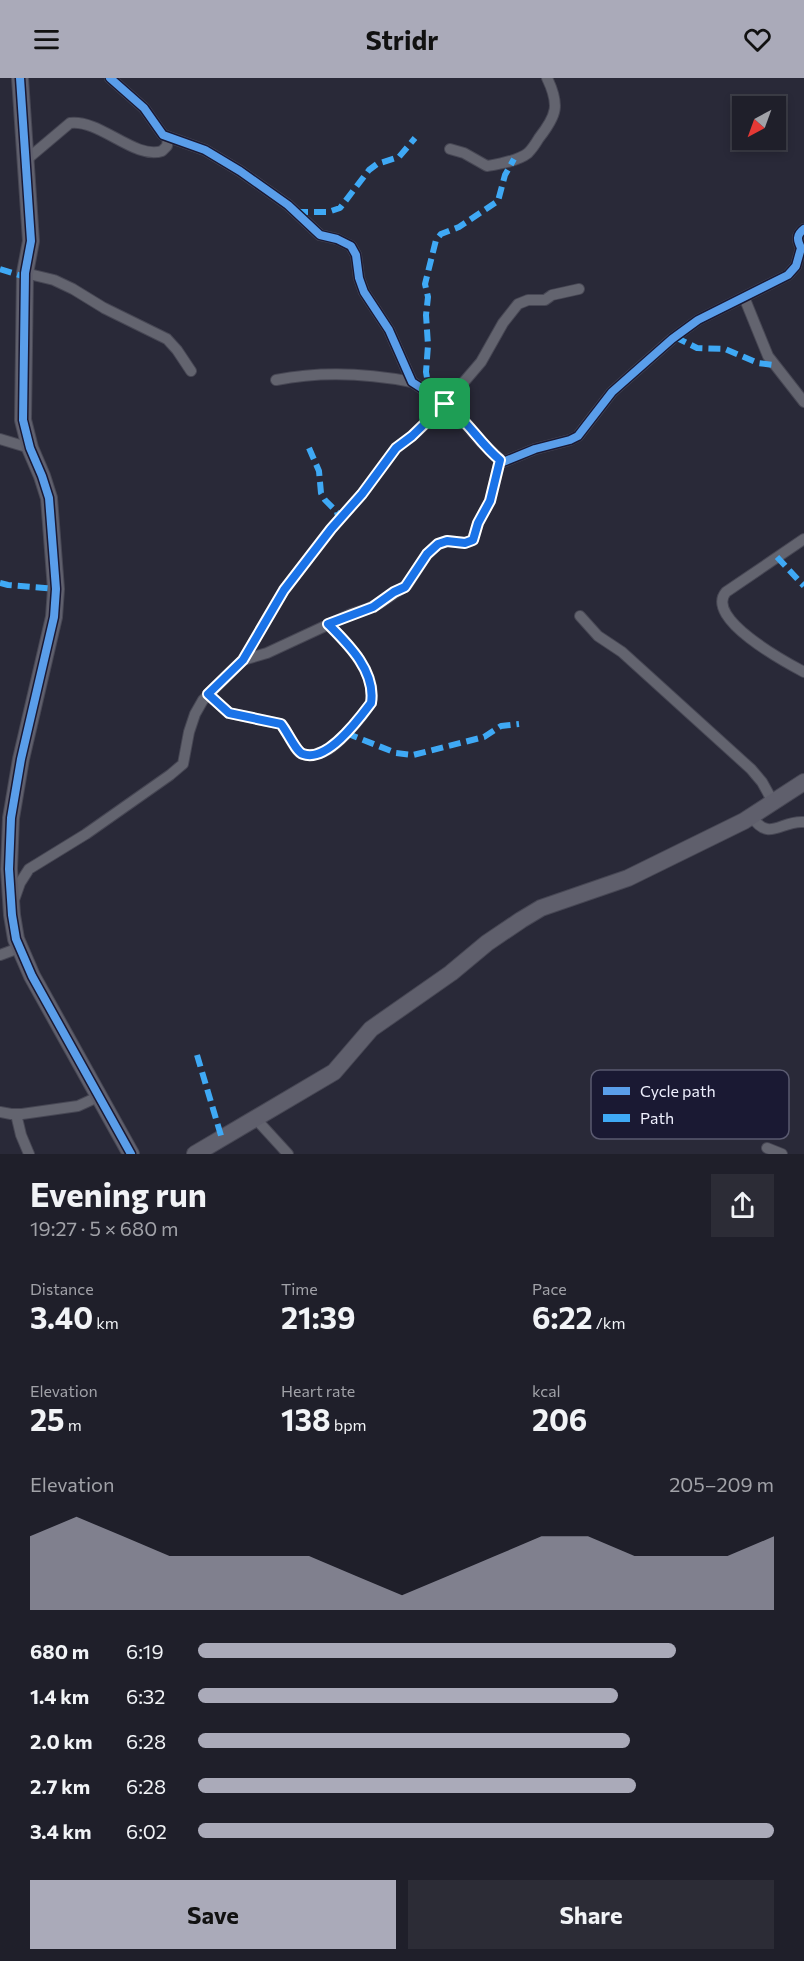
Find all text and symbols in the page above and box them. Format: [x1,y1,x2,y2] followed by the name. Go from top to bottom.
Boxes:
[30,23,63,56] icon: menu
[366,23,438,56] text: Stridr
[741,23,774,56] icon: heart
[732,96,786,150] north arrow
[732,96,786,150] map controls
[419,378,470,429] pin
[428,387,461,420] icon: arrive
[591,1070,789,1139] legend
[640,1081,716,1100] text: Cycle path
[640,1108,674,1127] text: Path
[30,1173,207,1214] text: Evening run
[711,1174,774,1237] button: share
[30,1216,178,1240] text: 19:27 · 5 × 680 m
[30,1279,94,1298] text: Distance
[281,1279,318,1298] text: Time
[532,1279,567,1298] text: Pace
[30,1298,93,1335] text: 3.40
[281,1298,356,1335] text: 21:39
[532,1298,593,1335] text: 6:22
[93,1313,119,1332] text: km
[593,1313,625,1332] text: /km
[30,1381,98,1400] text: Elevation
[281,1381,355,1400] text: Heart rate
[532,1381,561,1400] text: kcal
[30,1400,65,1437] text: 25
[281,1400,331,1437] text: 138
[532,1400,587,1437] text: 206
[65,1415,82,1434] text: m
[331,1415,367,1434] text: bpm
[30,1472,115,1496] text: Elevation
[669,1472,774,1496] text: 205–209 m
[30,1639,89,1663] text: 680 m
[126,1639,164,1663] text: 6:19
[30,1684,89,1708] text: 1.4 km
[126,1684,165,1708] text: 6:32
[30,1729,92,1753] text: 2.0 km
[126,1729,166,1753] text: 6:28
[30,1774,90,1798] text: 2.7 km
[126,1774,166,1798] text: 6:28
[30,1819,92,1843] text: 3.4 km
[126,1819,167,1843] text: 6:02
[30,1880,396,1949] button: Save
[408,1880,774,1949] button: Share

